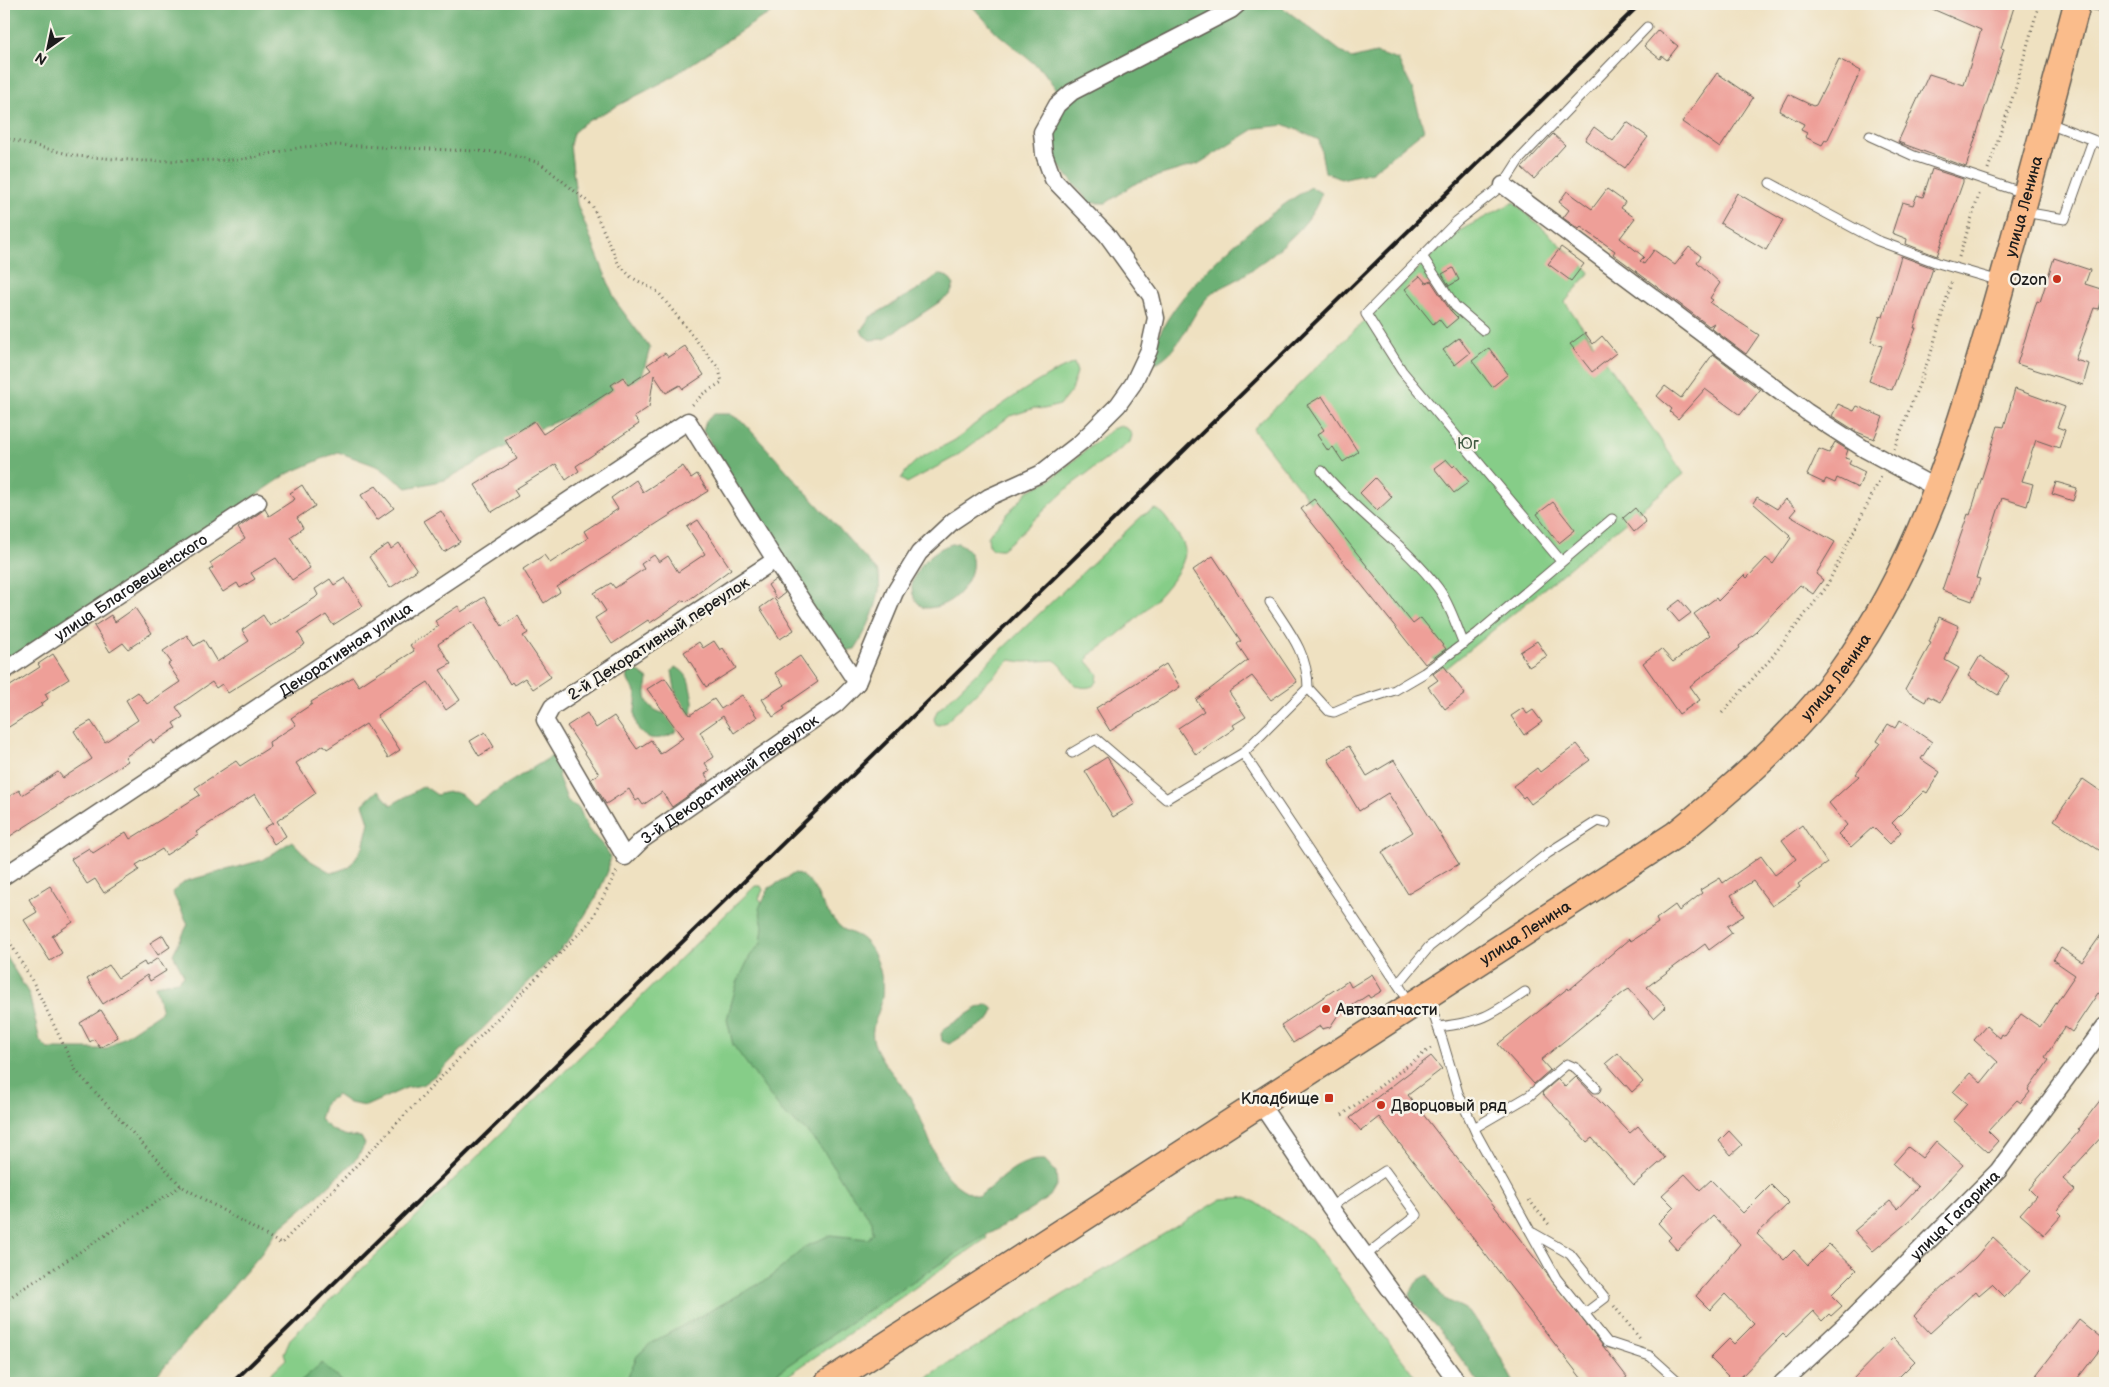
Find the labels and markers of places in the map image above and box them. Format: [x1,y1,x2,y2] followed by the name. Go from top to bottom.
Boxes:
[2009,271,2047,290] place label: Ozon
[2051,273,2063,285] marker: Ozon
[1335,1001,1438,1020] place label: Автозапчасти
[1320,1003,1332,1015] marker: Автозапчасти
[1241,1090,1319,1109] place label: Кладбище
[1323,1092,1335,1104] marker: Кладбище
[1391,1097,1507,1116] place label: Дворцовый ряд
[1375,1099,1387,1111] marker: Дворцовый ряд

